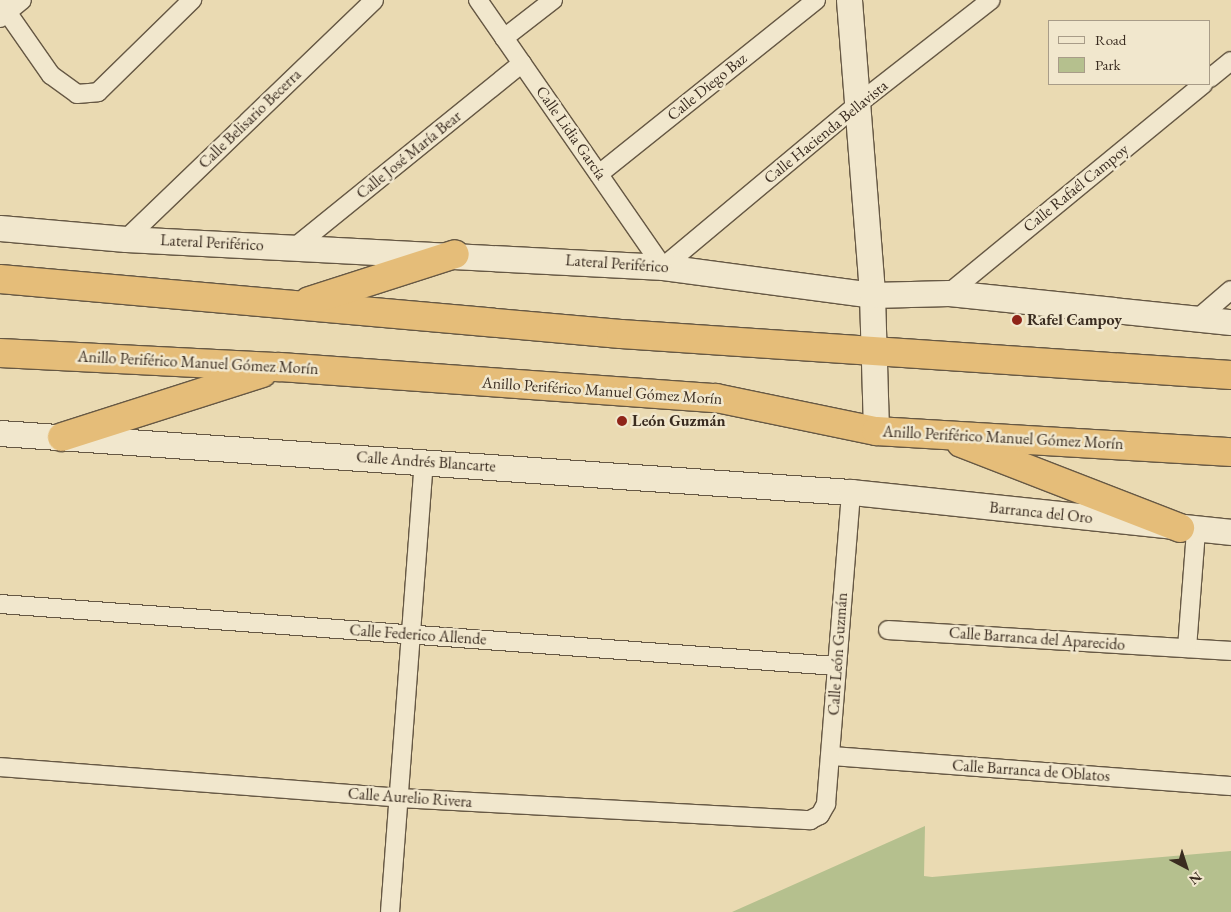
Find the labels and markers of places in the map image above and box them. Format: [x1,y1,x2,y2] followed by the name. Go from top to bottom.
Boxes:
[1027,310,1122,330] place label: Rafel Campoy
[1011,314,1023,326] marker: Rafel Campoy
[632,411,725,431] place label: León Guzmán
[616,415,628,427] marker: León Guzmán

